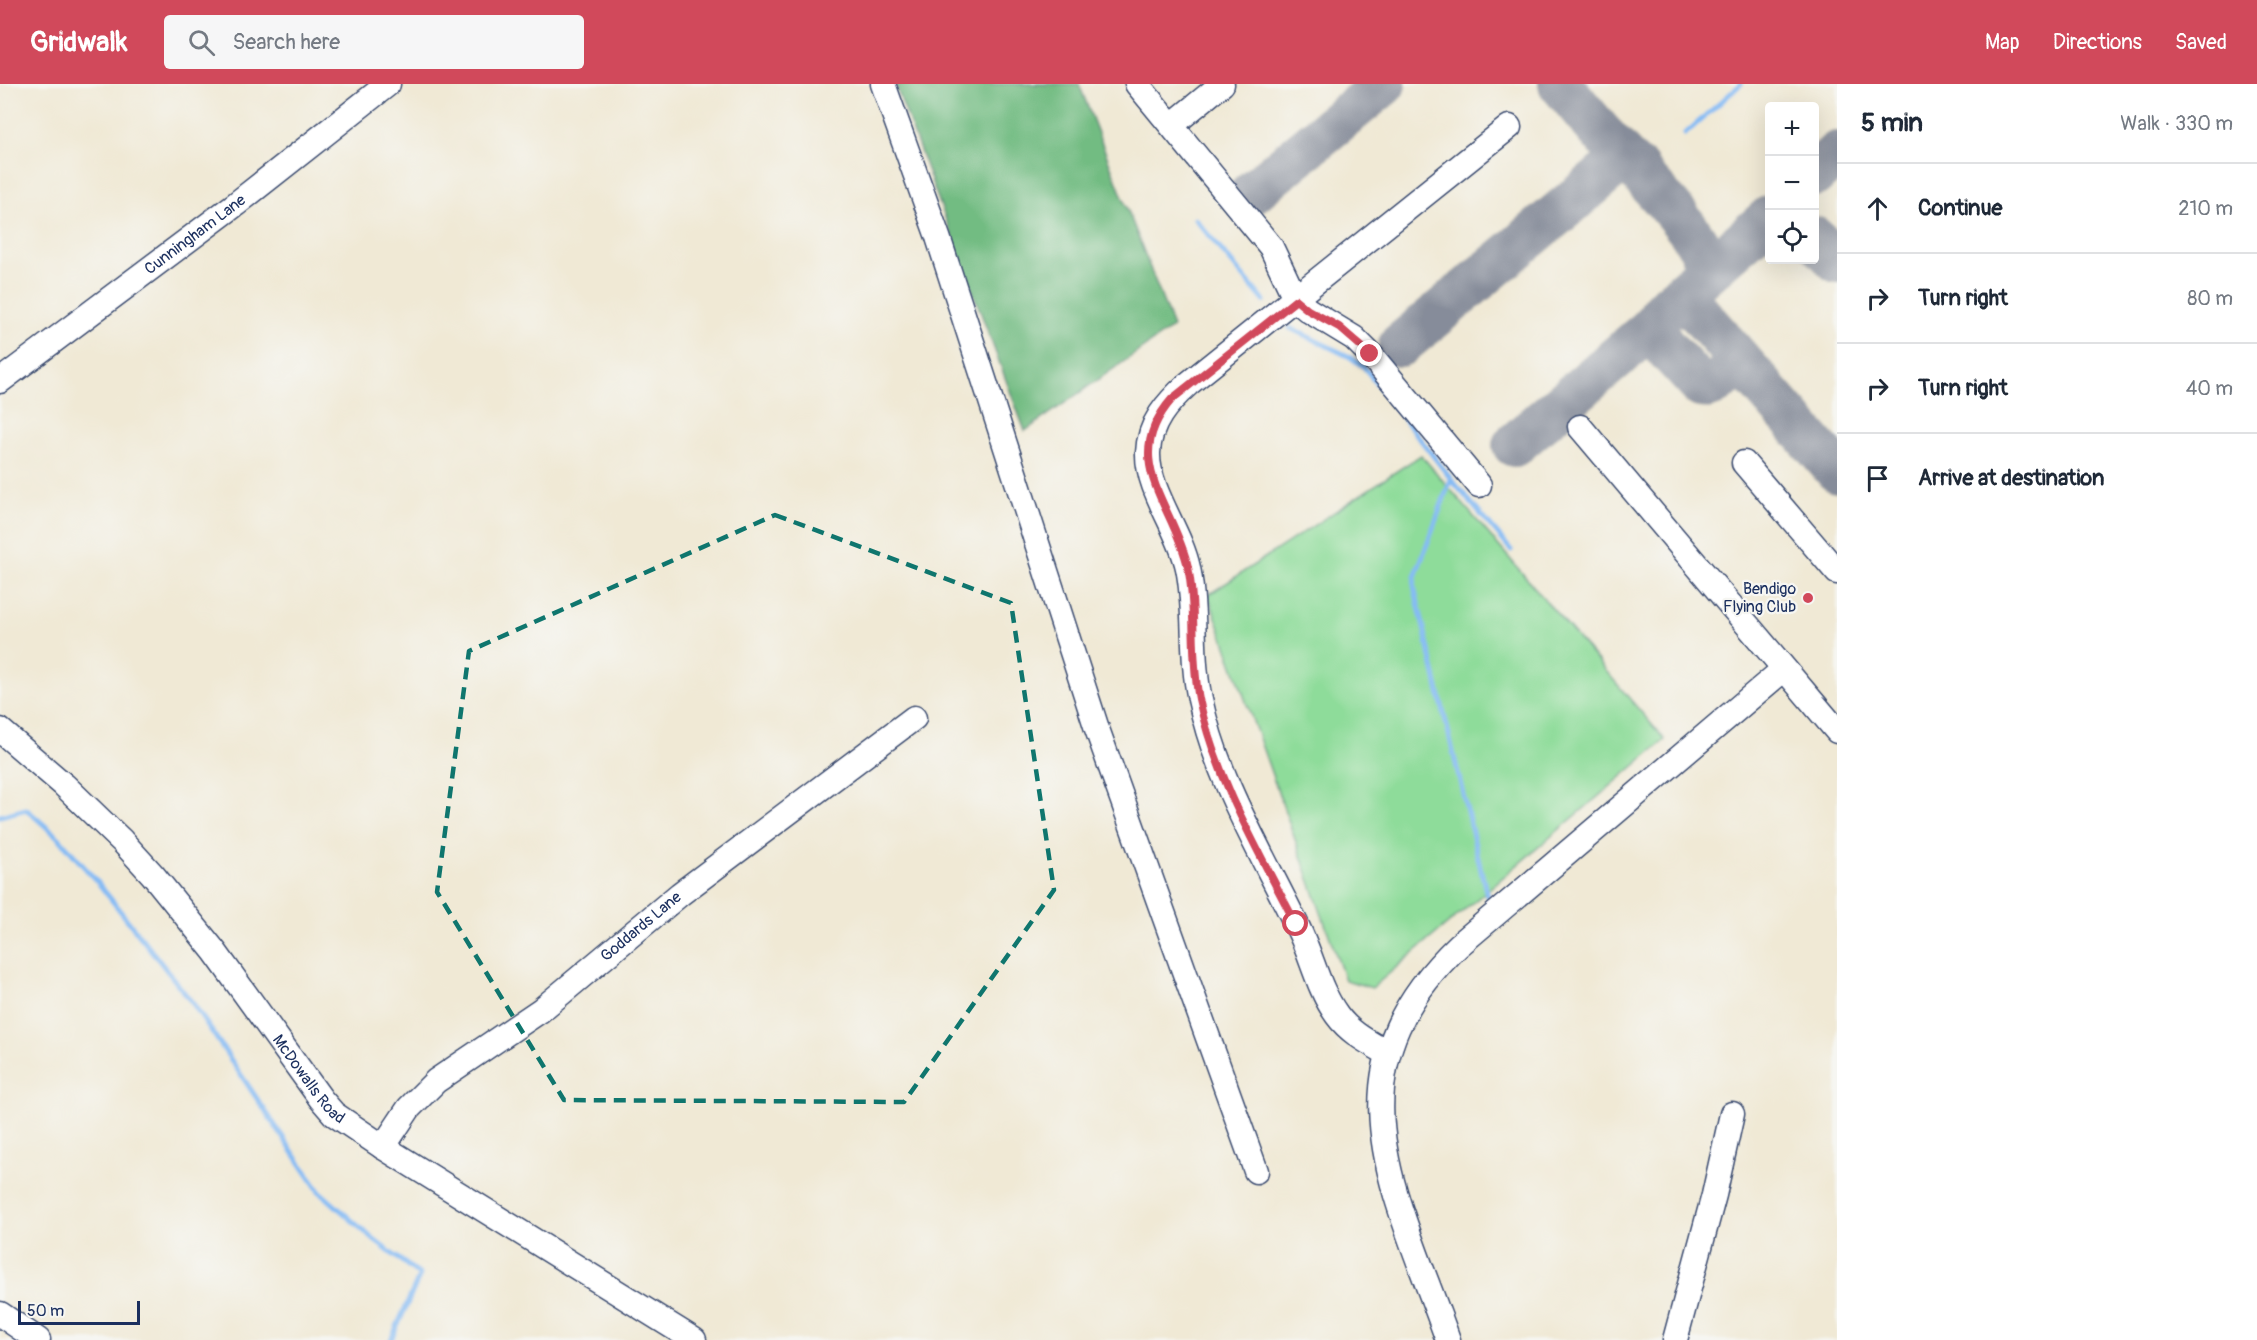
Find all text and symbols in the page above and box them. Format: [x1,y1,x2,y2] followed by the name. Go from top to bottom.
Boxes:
[164,15,584,69] search box
[30,25,128,60] text: Gridwalk
[185,26,218,59] icon: search
[233,28,340,56] text: Search here
[1985,29,2020,56] text: Map
[2053,29,2142,56] text: Directions
[2175,29,2227,56] text: Saved
[1765,102,1819,264] map controls
[1765,102,1819,156] button: +
[1861,107,1923,139] text: 5 min
[2120,111,2233,136] text: Walk · 330 m
[1765,156,1819,210] button: −
[141,190,250,279] street label: Cunningham Lane
[1861,192,1894,225] icon: ahead
[1918,194,2002,222] text: Continue
[2178,196,2233,221] text: 210 m
[1765,210,1819,264] button: locate
[1861,282,1894,315] icon: right
[1918,284,2008,312] text: Turn right
[2187,286,2233,311] text: 80 m
[1356,340,1382,366] route end
[1861,372,1894,405] icon: right
[1918,374,2008,402] text: Turn right
[2186,376,2233,401] text: 40 m
[1861,462,1894,495] icon: arrive
[1918,464,2104,492] text: Arrive at destination
[1723,579,1796,617] place label: Bendigo Flying Club
[1801,591,1815,605] marker: Bendigo Flying Club
[596,887,686,966] street label: Goddards Lane
[1282,910,1308,936] route start
[268,1031,349,1128] street label: McDowalls Road
[18,1298,140,1326] scale bar
[27,1301,64,1321] text: 50 m

